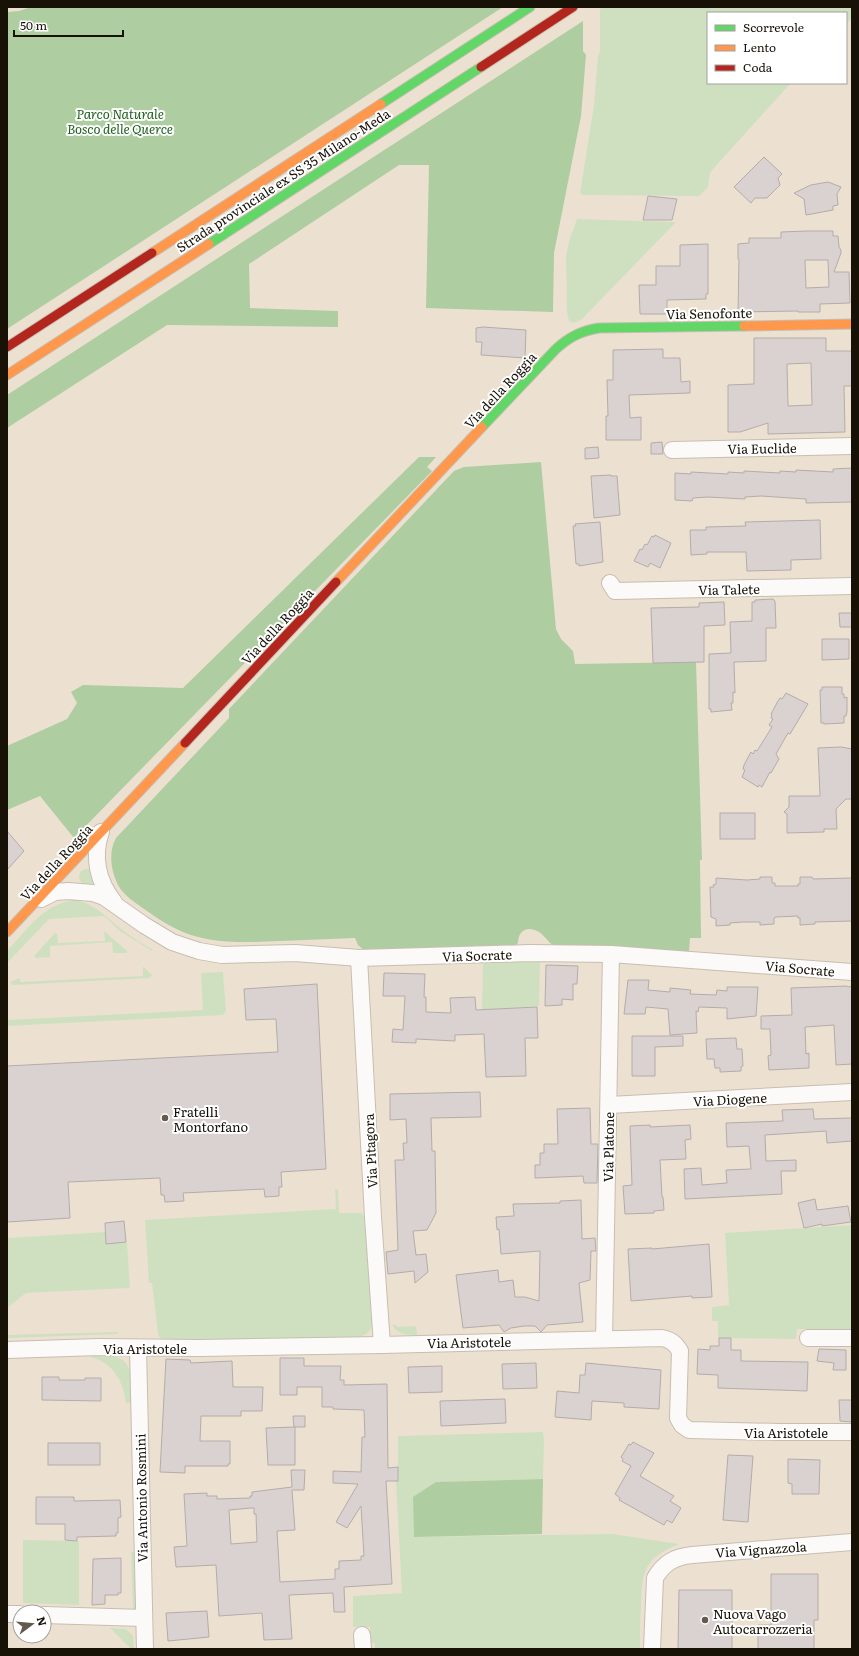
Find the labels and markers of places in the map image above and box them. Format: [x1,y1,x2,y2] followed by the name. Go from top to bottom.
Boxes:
[173,1102,249,1136] place label: Fratelli Montorfano
[160,1113,170,1123] marker: Fratelli Montorfano
[713,1604,813,1638] place label: Nuova Vago Autocarrozzeria
[700,1615,710,1625] marker: Nuova Vago Autocarrozzeria

